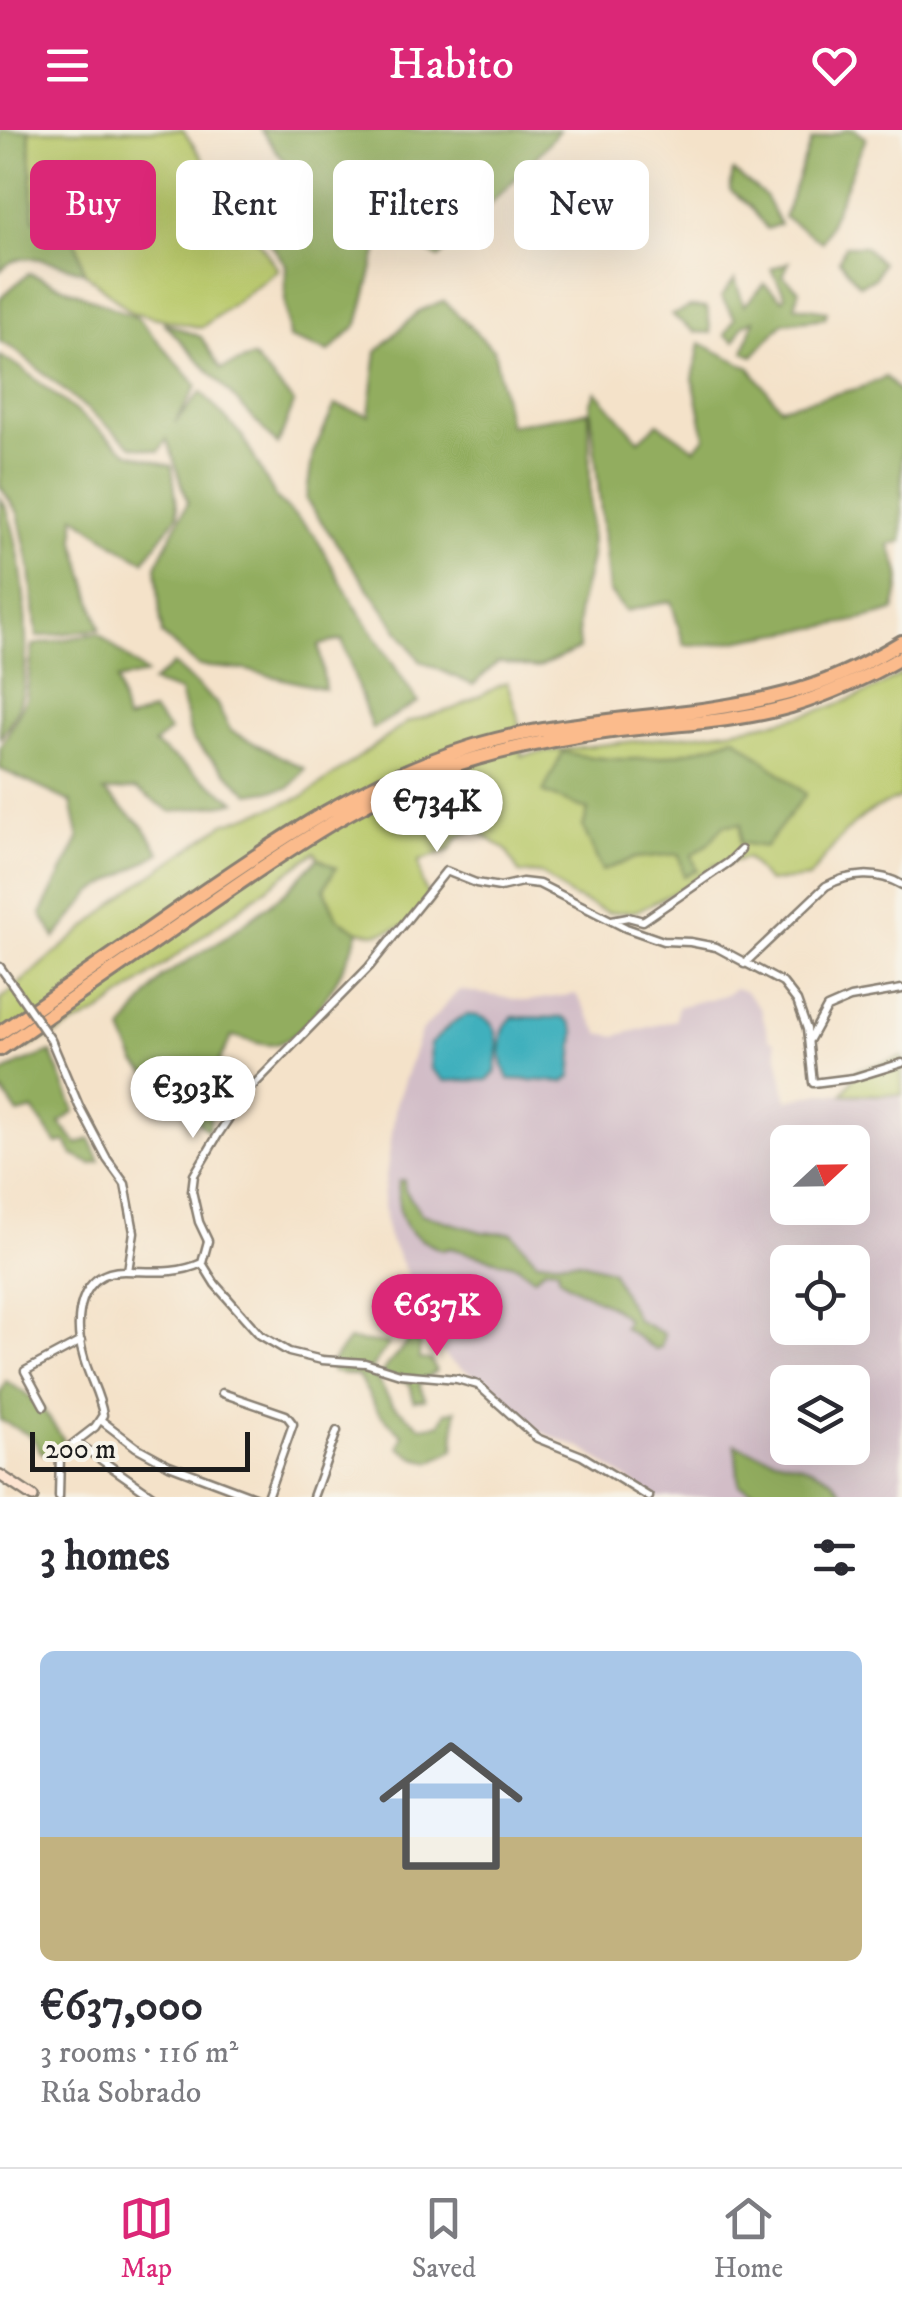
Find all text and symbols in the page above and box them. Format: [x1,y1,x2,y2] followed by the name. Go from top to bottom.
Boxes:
[388,37,514,93] text: Habito
[40,38,95,93] icon: menu
[807,38,862,93] icon: heart
[30,160,156,250] chip: Buy
[176,160,313,250] chip: Rent
[333,160,494,250] chip: Filters
[514,160,649,250] chip: New
[367,770,507,855] pin: €734K
[393,782,481,822] text: €734K
[123,1056,263,1141] pin: €393K
[152,1068,234,1108] text: €393K
[770,1125,870,1225] north arrow
[770,1125,870,1465] map controls
[770,1245,870,1345] button: locate
[367,1274,507,1359] pin: €637K
[394,1286,480,1326] text: €637K
[770,1365,870,1465] button: layers
[30,1427,250,1472] scale bar
[45,1432,116,1467] text: 200 m
[807,1530,862,1585] icon: filters
[40,1531,170,1583] text: 3 homes
[361,1716,541,1896] icon: home
[40,1981,203,2033] text: €637,000
[40,2033,238,2073] text: 3 rooms · 116 m²
[40,2073,201,2113] text: Rúa Sobrado
[119,2191,174,2286] tab: Map
[412,2191,476,2286] tab: Saved
[714,2191,783,2286] tab: Home

